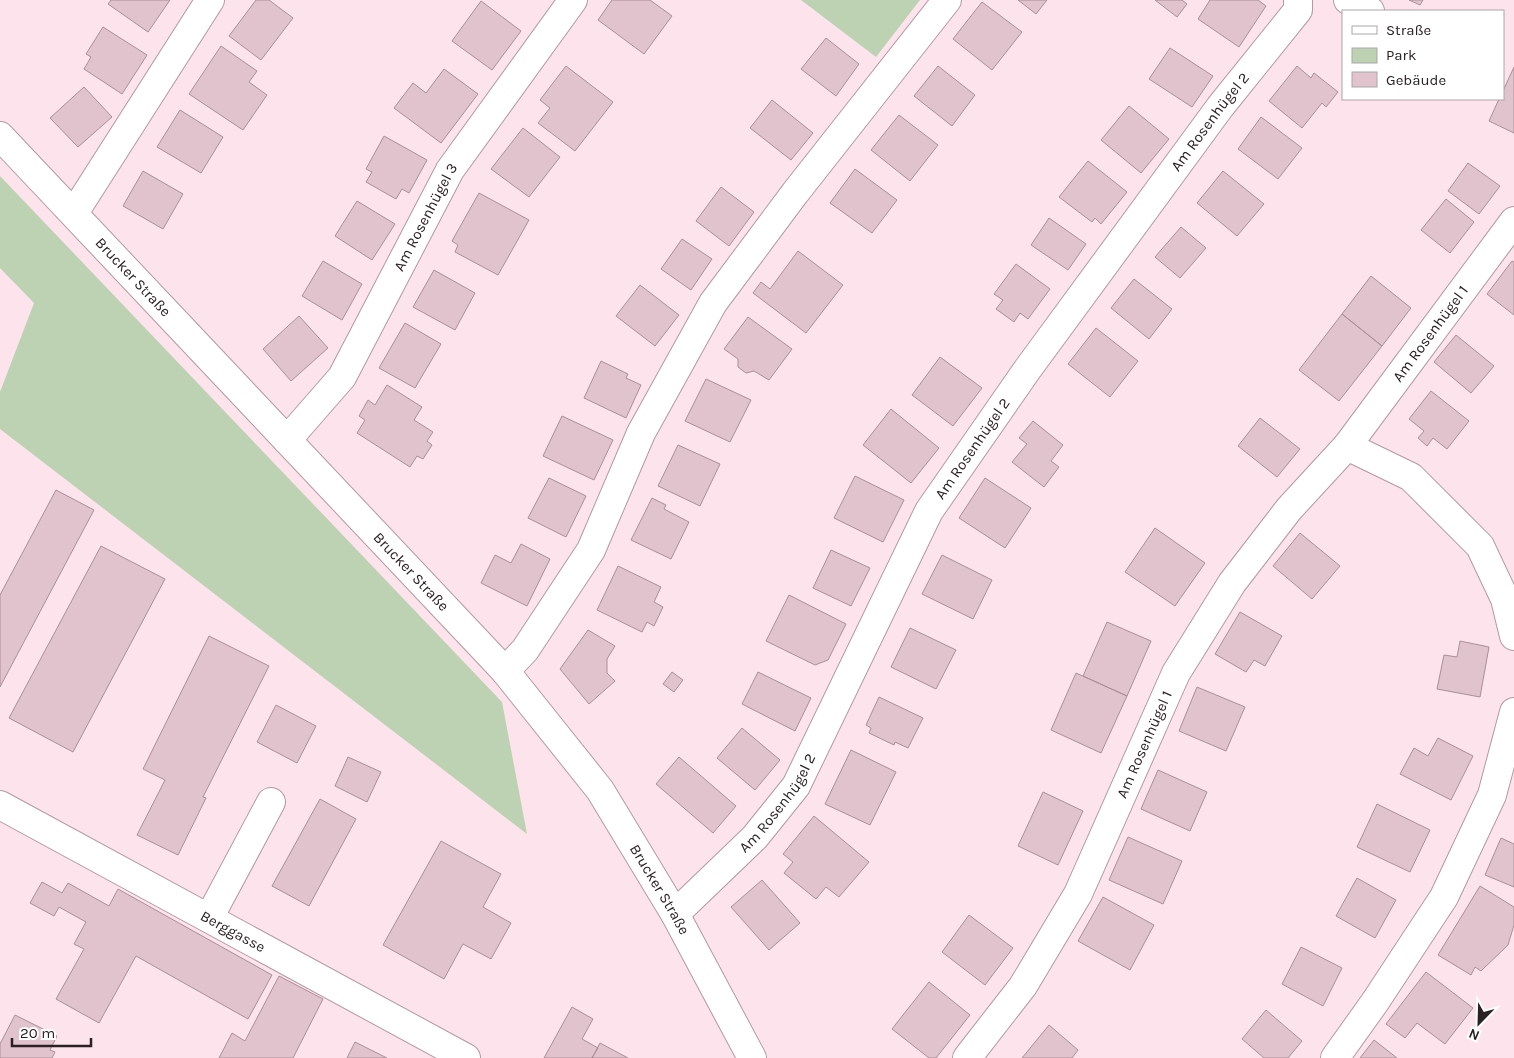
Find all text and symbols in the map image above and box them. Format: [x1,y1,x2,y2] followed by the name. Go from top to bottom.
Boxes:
[1342,10,1504,100] legend
[1386,21,1431,39] text: Straße
[1386,46,1416,64] text: Park
[1167,69,1253,175] street label: Am Rosenhügel 2
[1386,71,1446,89] text: Gebäude
[390,159,461,274] street label: Am Rosenhügel 3
[92,234,175,320] street label: Brucker Straße
[1389,282,1472,385] street label: Am Rosenhügel 1
[931,395,1014,503] street label: Am Rosenhügel 2
[370,528,453,615] street label: Brucker Straße
[1113,688,1176,801] street label: Am Rosenhügel 1
[735,751,819,856] street label: Am Rosenhügel 2
[626,841,693,938] street label: Brucker Straße
[197,907,268,956] street label: Berggasse
[1454,998,1504,1048] north arrow
[12,1016,91,1048] scale bar
[20,1024,55,1042] text: 20 m
[1466,1025,1482,1044] text: N

